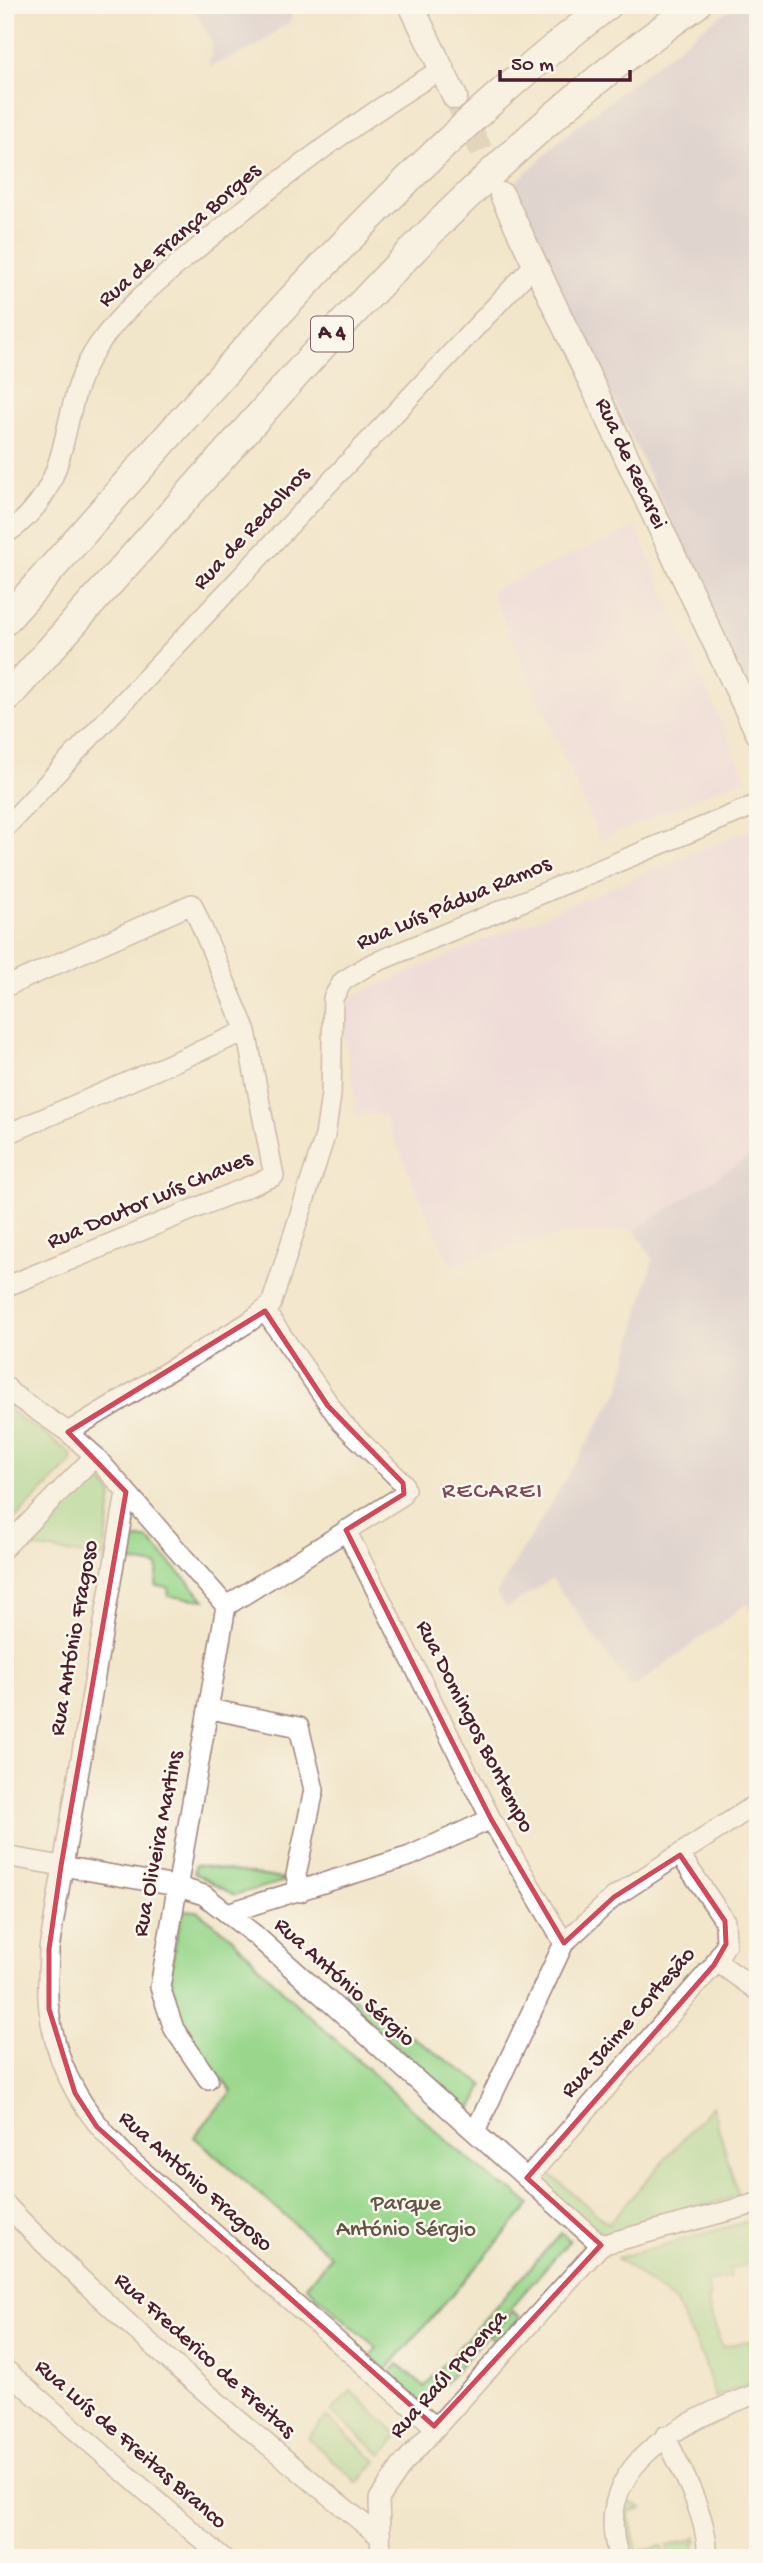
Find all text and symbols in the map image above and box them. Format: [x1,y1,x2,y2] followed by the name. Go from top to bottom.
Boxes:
[500,38,630,82] scale bar
[511,54,554,79] text: 50 m
[93,158,267,314] street label: Rua de França Borges
[311,316,353,352] road number: A 4
[588,394,672,534] street label: Rua de Recarei
[188,461,316,596] street label: Rua de Redolhos
[353,851,556,957] street label: Rua Luís Pádua Ramos
[44,1145,257,1256] street label: Rua Doutor Luís Chaves
[442,1478,544,1507] district label: RECAREI
[44,1538,106,1738] street label: Rua António Fragoso
[409,1616,539,1838] street label: Rua Domingos Bontempo
[128,1748,190,1939] street label: Rua Oliveira Martins
[268,1912,420,2054] street label: Rua António Sérgio
[556,1942,702,2104] street label: Rua Jaime Cortesão
[112,2106,278,2258] street label: Rua António Fragoso
[336,2191,476,2244] park label: Parque António Sérgio
[108,2267,301,2445] street label: Rua Frederico de Freitas
[384,2304,515,2445] street label: Rua Raúl Proença
[28,2354,232,2536] street label: Rua Luís de Freitas Branco

